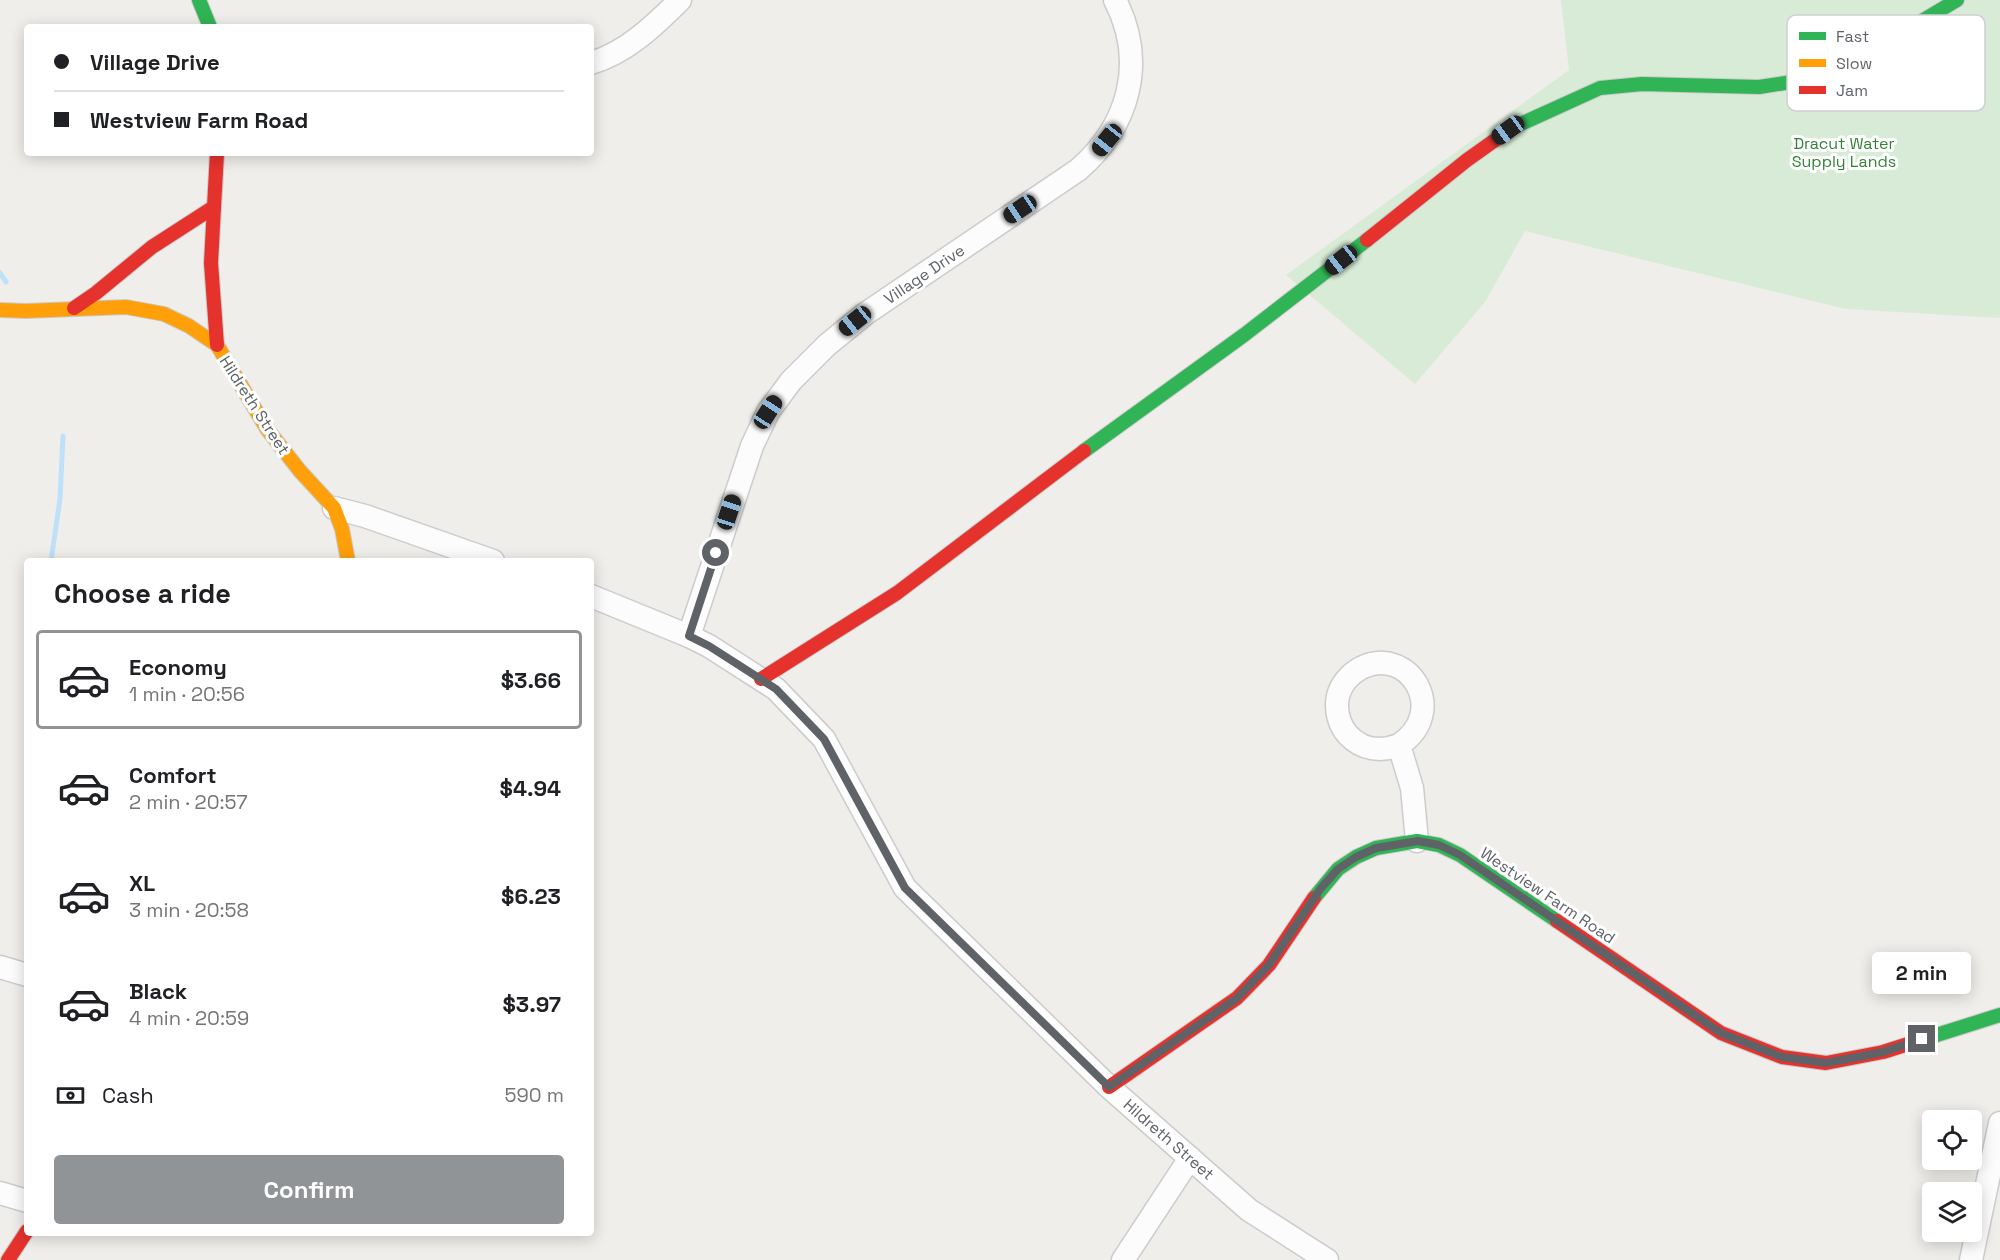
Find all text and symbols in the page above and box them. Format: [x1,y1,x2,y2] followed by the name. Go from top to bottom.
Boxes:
[1787,15,1985,111] legend
[1836,26,1869,47] text: Fast
[90,48,220,76] text: Village Drive
[1836,53,1872,74] text: Slow
[1836,80,1868,101] text: Jam
[90,106,308,134] text: Westview Farm Road
[1488,112,1528,148] car
[1089,120,1125,160] car
[1792,133,1896,172] park label: Dracut Water Supply Lands
[1000,191,1040,227] car
[880,240,969,309] street label: Village Drive
[1321,242,1361,278] car
[835,303,875,339] car
[215,352,294,459] street label: Hildreth Street
[751,392,785,432] car
[715,492,743,532] car
[702,539,729,566] route start
[54,576,231,611] text: Choose a ride
[57,653,111,707] icon: car
[129,653,227,681] text: Economy
[501,666,561,694] text: $3.66
[129,681,245,707] text: 1 min · 20:56
[57,761,111,815] icon: car
[129,761,217,789] text: Comfort
[500,774,561,802] text: $4.94
[129,789,248,815] text: 2 min · 20:57
[1476,842,1619,948] street label: Westview Farm Road
[57,869,111,923] icon: car
[129,869,155,897] text: XL
[501,882,561,910] text: $6.23
[129,897,249,923] text: 3 min · 20:58
[1872,952,1972,994] callout: 2 min
[1896,960,1947,986] text: 2 min
[57,977,111,1031] icon: car
[129,977,187,1005] text: Black
[502,990,561,1018] text: $3.97
[129,1005,249,1031] text: 4 min · 20:59
[1908,1025,1935,1052] route end
[54,1079,87,1112] icon: cash
[102,1081,154,1109] text: Cash
[505,1082,564,1108] text: 590 m
[1119,1094,1218,1185] street label: Hildreth Street
[1922,1110,1982,1242] map controls
[1922,1110,1982,1170] button: locate
[54,1155,564,1224] button: Confirm
[1922,1182,1982,1242] button: layers

